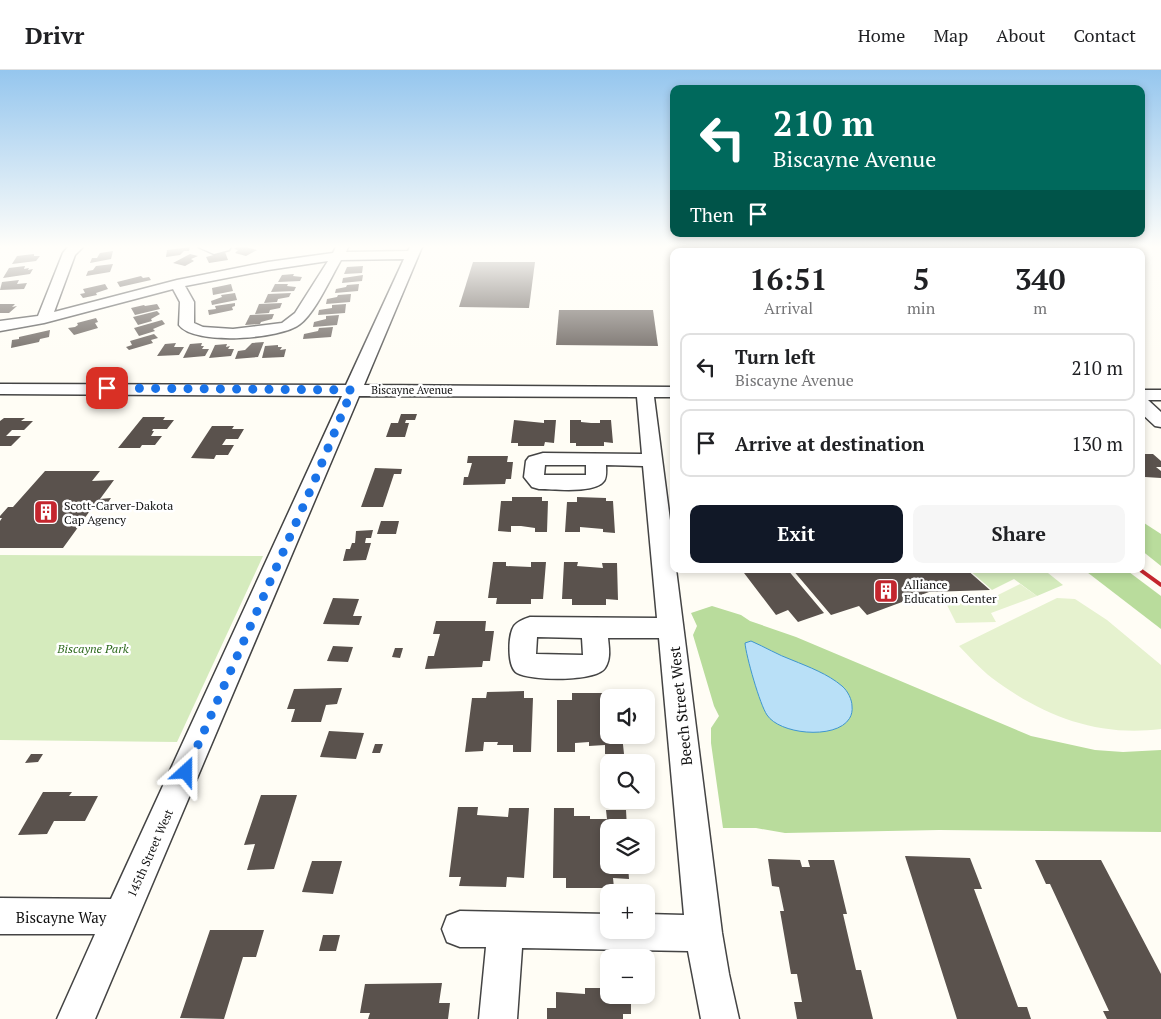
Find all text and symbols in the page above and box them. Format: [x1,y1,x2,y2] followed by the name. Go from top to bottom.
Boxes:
[25,19,84,51] text: Drivr
[858,23,905,47] text: Home
[933,23,968,47] text: Map
[996,23,1045,47] text: About
[1073,23,1136,47] text: Contact
[773,100,874,146] text: 210 m
[690,105,755,170] icon: left
[773,144,936,173] text: Biscayne Avenue
[744,200,772,228] icon: arrive
[690,202,734,227] text: Then
[749,259,828,299] text: 16:51
[913,259,930,299] text: 5
[1015,259,1066,299] text: 340
[764,297,813,319] text: Arrival
[907,297,935,319] text: min
[1033,297,1047,319] text: m
[735,344,816,369] text: Turn left
[692,353,720,381] icon: left
[1072,355,1123,380] text: 210 m
[86,367,128,409] pin
[735,369,854,391] text: Biscayne Avenue
[93,374,121,402] icon: arrive
[371,383,453,397] street label: Biscayne Avenue
[692,429,720,457] icon: arrive
[735,431,924,456] text: Arrive at destination
[1072,431,1123,456] text: 130 m
[64,498,173,527] place label: Scott-Carver-Dakota Cap Agency
[33,499,59,525] building icon: Scott-Carver-Dakota Cap Agency
[690,505,903,563] button: Exit
[913,505,1125,563] button: Share
[904,577,997,606] place label: Alliance Education Center
[873,578,899,604] building icon: Alliance Education Center
[56,641,129,656] park label: Biscayne Park
[664,645,696,767] street label: Beech Street West
[600,689,655,1004] map controls
[600,689,655,744] button: sound
[159,745,211,797] position arrow
[600,754,655,809] button: search
[124,806,176,899] street label: 145th Street West
[600,819,655,874] button: layers
[600,884,655,939] button: +
[16,907,107,927] street label: Biscayne Way
[600,949,655,1004] button: −

